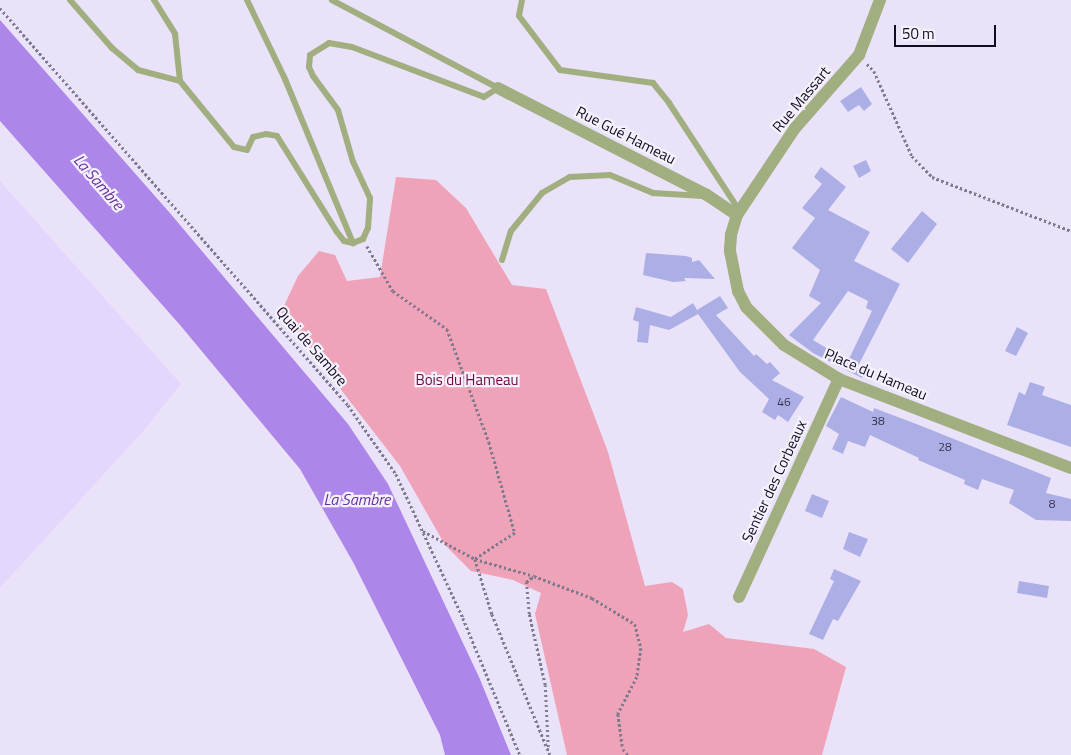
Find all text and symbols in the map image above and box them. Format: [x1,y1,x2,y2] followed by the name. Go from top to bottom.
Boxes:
[896,15,998,47] scale bar
[902,22,935,45] text: 50 m
[768,63,834,135] street label: Rue Massart
[573,102,679,168] street label: Rue Gué Hameau
[70,150,128,214] water label: La Sambre
[273,303,351,389] street label: Quai de Sambre
[822,344,930,404] street label: Place du Hameau
[415,371,519,389] park label: Bois du Hameau
[777,395,791,409] house number: 46
[871,414,885,428] house number: 38
[738,417,810,545] street label: Sentier des Corbeaux
[938,440,952,454] house number: 28
[324,489,390,509] water label: La Sambre
[1049,497,1055,511] house number: 8

